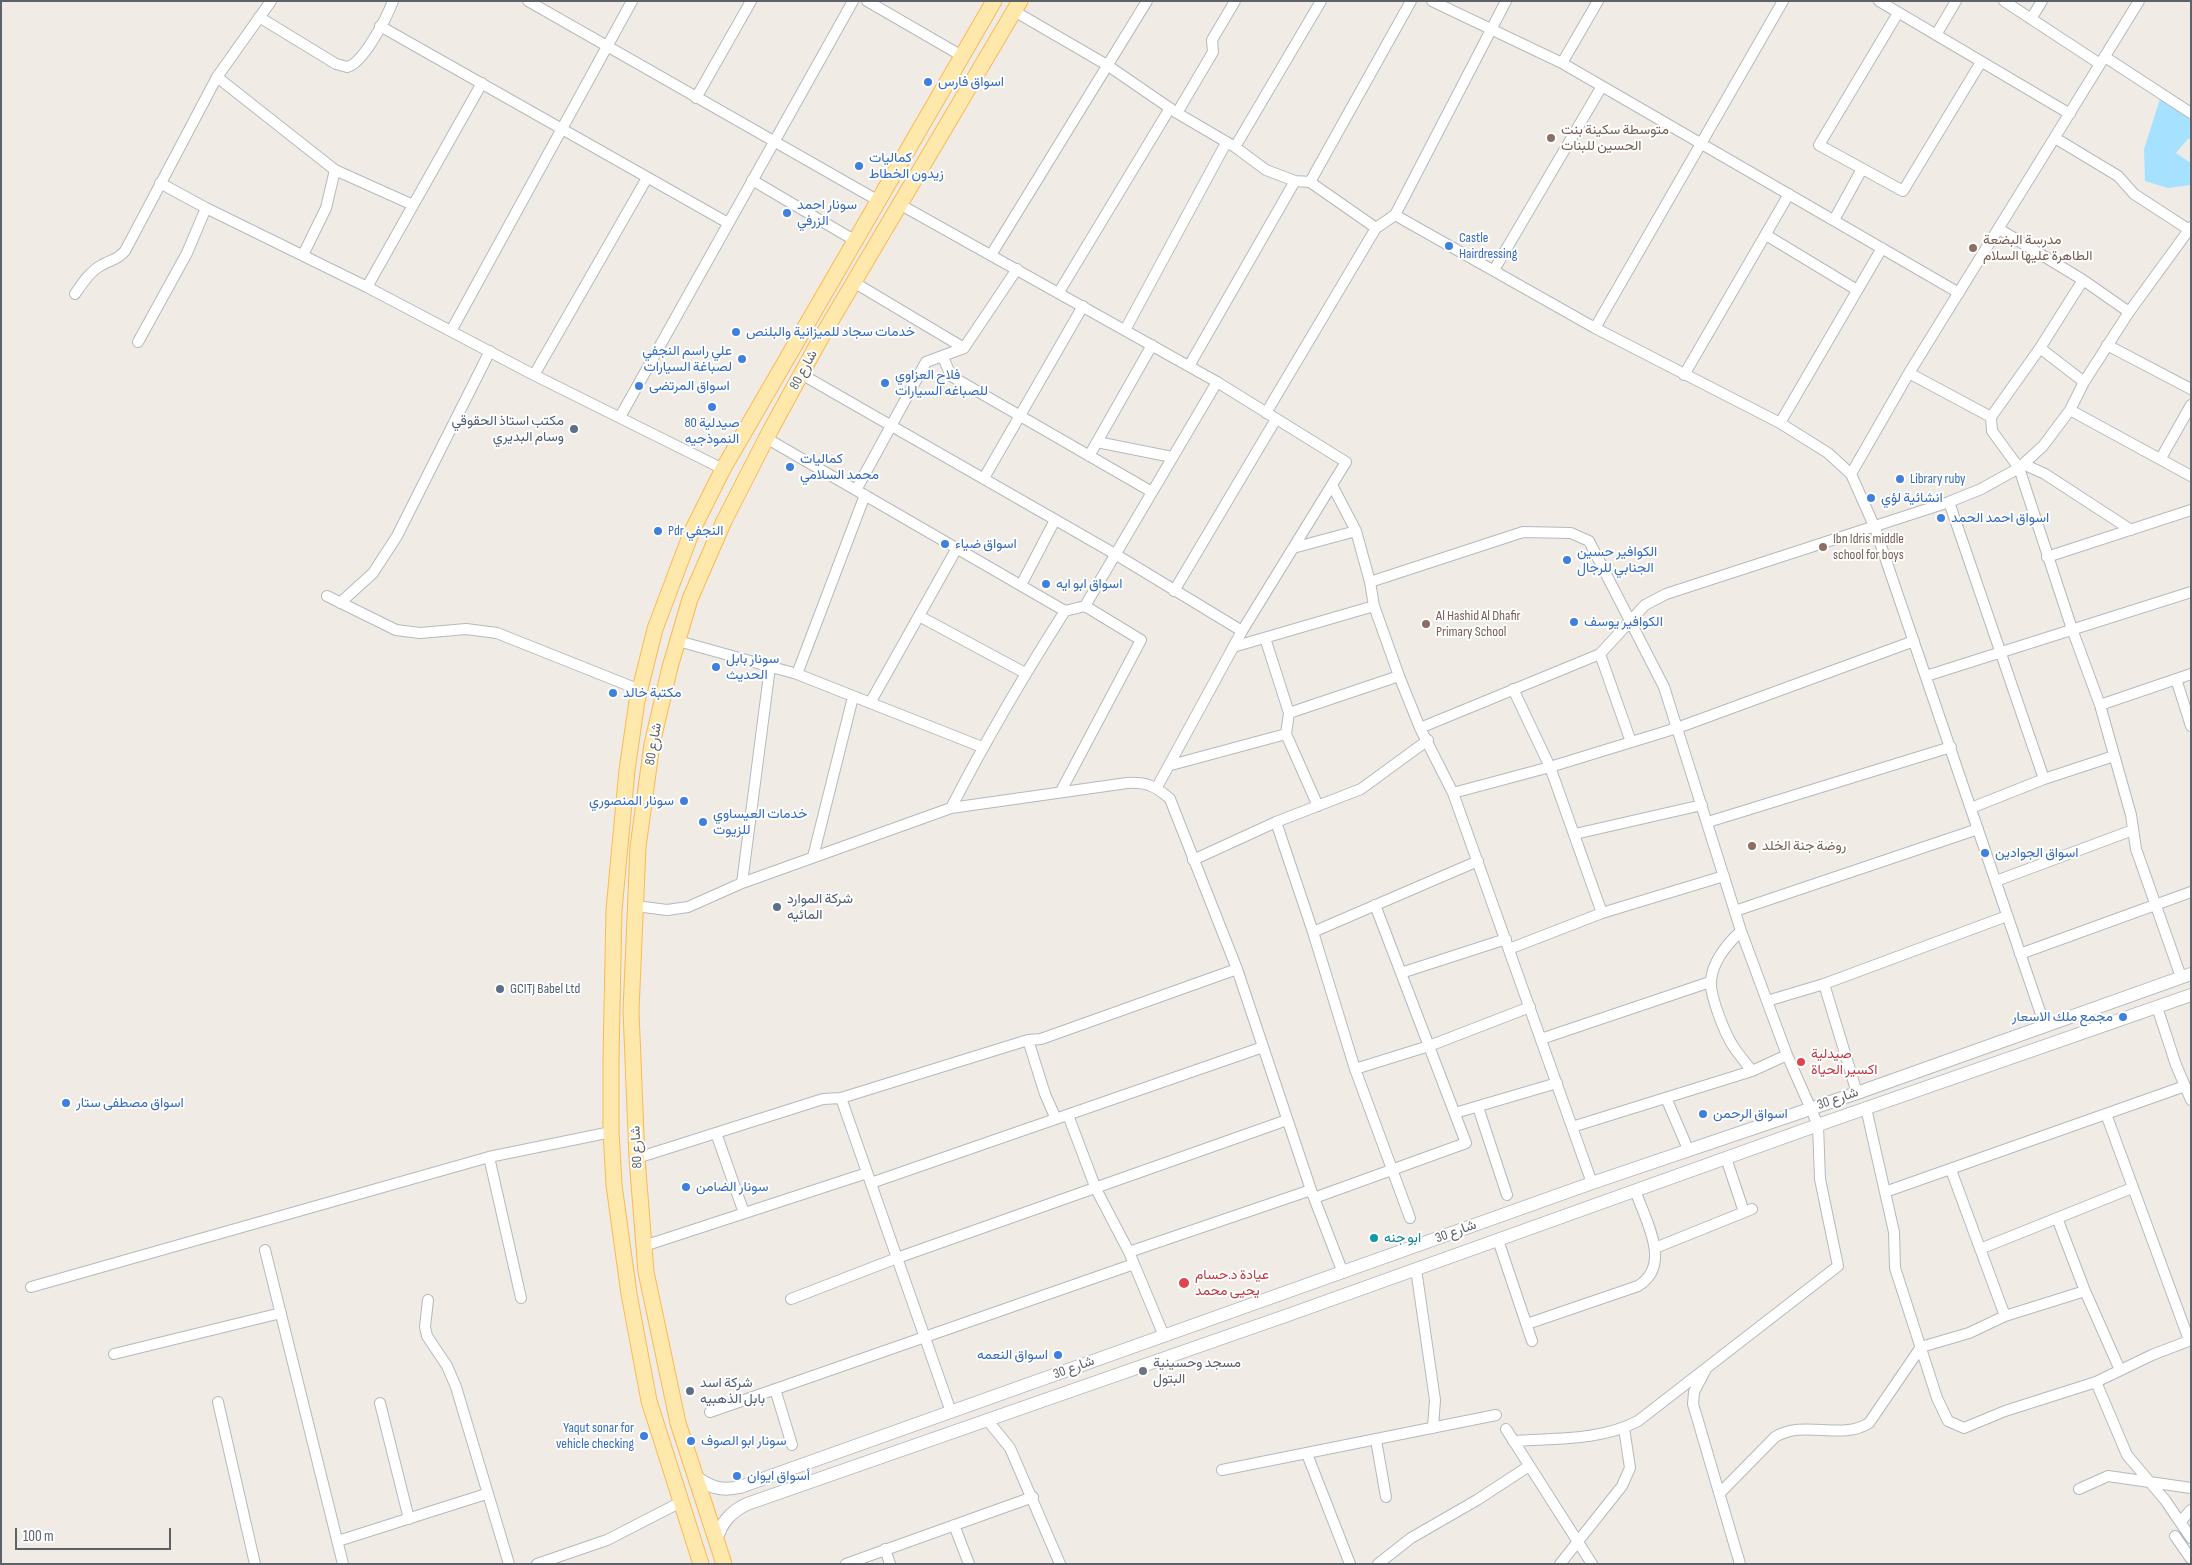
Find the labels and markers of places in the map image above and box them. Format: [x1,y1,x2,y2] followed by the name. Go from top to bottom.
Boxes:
[938,74,1004,90] place label: اسواق فارس
[922,76,934,88] marker: اسواق فارس
[1561,122,1669,154] place label: متوسطة سكينة بنت الحسين للبنات
[1545,132,1557,144] marker: متوسطة سكينة بنت الحسين للبنات
[869,150,944,182] place label: كماليات زيدون الخطاط
[853,160,865,172] marker: كماليات زيدون الخطاط
[797,197,857,230] place label: سونار احمد الزرفي
[781,207,793,219] marker: سونار احمد الزرفي
[1459,230,1517,262] place label: Castle Hairdressing
[1983,232,2092,264] place label: مدرسة البضعة الطاهرة عليها السلام
[1443,240,1455,252] marker: Castle Hairdressing
[1967,242,1979,254] marker: مدرسة البضعة الطاهرة عليها السلام
[746,324,915,340] place label: خدمات سجاد للميزانية والبلنص
[730,326,742,338] marker: خدمات سجاد للميزانية والبلنص
[642,343,732,376] place label: علي راسم النجفي لصباغة السيارات
[736,353,748,365] marker: علي راسم النجفي لصباغة السيارات
[895,367,988,400] place label: فلاح العزاوي للصباغه السيارات
[879,377,891,389] marker: فلاح العزاوي للصباغه السيارات
[649,378,730,394] place label: اسواق المرتضى
[633,380,645,392] marker: اسواق المرتضى
[706,401,718,413] marker: صيدلية 80 النموذجيه
[451,413,564,446] place label: مكتب استاذ الحقوقي وسام البديري
[684,415,740,448] place label: صيدلية 80 النموذجيه
[568,423,580,435] marker: مكتب استاذ الحقوقي وسام البديري
[800,451,879,484] place label: كماليات محمد السلامي
[784,461,796,473] marker: كماليات محمد السلامي
[1910,471,1966,487] place label: Library ruby
[1894,473,1906,485] marker: Library ruby
[1881,490,1943,506] place label: انشائية لؤي
[1865,492,1877,504] marker: انشائية لؤي
[1951,510,2049,526] place label: اسواق احمد الحمد
[1935,512,1947,524] marker: اسواق احمد الحمد
[668,523,724,539] place label: Pdr النجفي
[652,525,664,537] marker: Pdr النجفي
[1833,531,1904,564] place label: Ibn Idris middle school for boys
[955,536,1017,552] place label: اسواق ضياء
[939,538,951,550] marker: اسواق ضياء
[1817,541,1829,553] marker: Ibn Idris middle school for boys
[1577,544,1657,576] place label: الكوافير حسين الجنابي للرجال
[1561,554,1573,566] marker: الكوافير حسين الجنابي للرجال
[1056,576,1122,592] place label: اسواق ابو ايه
[1040,578,1052,590] marker: اسواق ابو ايه
[1436,608,1521,640] place label: Al Hashid Al Dhafir Primary School
[1584,614,1663,630] place label: الكوافير يوسف
[1568,616,1580,628] marker: الكوافير يوسف
[1420,618,1432,630] marker: Al Hashid Al Dhafir Primary School
[726,651,779,684] place label: سونار بابل الحديث
[710,661,722,673] marker: سونار بابل الحديث
[623,685,681,701] place label: مكتبة خالد
[607,687,619,699] marker: مكتبة خالد
[589,793,674,809] place label: سونار المنصوري
[678,795,690,807] marker: سونار المنصوري
[713,806,807,839] place label: خدمات العيساوي للزيوت
[697,816,709,828] marker: خدمات العيساوي للزيوت
[1762,838,1846,854] place label: روضة جنة الخلد
[1746,840,1758,852] marker: روضة جنة الخلد
[1995,845,2079,861] place label: اسواق الجوادين
[1979,847,1991,859] marker: اسواق الجوادين
[787,891,853,924] place label: شركة الموارد المائيه
[771,901,783,913] marker: شركة الموارد المائيه
[510,981,580,997] place label: GCITJ Babel Ltd
[494,983,506,995] marker: GCITJ Babel Ltd
[2012,1009,2113,1025] place label: مجمع ملك الاسعار
[2117,1011,2129,1023] marker: مجمع ملك الاسعار
[1811,1046,1878,1078] place label: صيدلية اكسير الحياة
[1795,1056,1807,1068] marker: صيدلية اكسير الحياة
[76,1095,184,1111] place label: اسواق مصطفى ستار
[60,1097,72,1109] marker: اسواق مصطفى ستار
[1713,1106,1788,1122] place label: اسواق الرحمن
[1697,1108,1709,1120] marker: اسواق الرحمن
[696,1179,768,1195] place label: سونار الضامن
[680,1181,692,1193] marker: سونار الضامن
[1384,1230,1421,1246] place label: ابو جنه
[1368,1232,1380,1244] marker: ابو جنه
[1195,1267,1269,1300] place label: عيادة د.حسام يحيى محمد
[1177,1276,1191,1290] marker: عيادة د.حسام يحيى محمد
[977,1347,1048,1363] place label: اسواق النعمه
[1052,1349,1064,1361] marker: اسواق النعمه
[1153,1355,1241,1388] place label: مسجد وحسينية البتول
[1137,1365,1149,1377] marker: مسجد وحسينية البتول
[700,1375,765,1408] place label: شركة اسد بابل الذهبيه
[684,1385,696,1397] marker: شركة اسد بابل الذهبيه
[556,1420,634,1452] place label: Yaqut sonar for vehicle checking
[638,1430,650,1442] marker: Yaqut sonar for vehicle checking
[701,1433,786,1449] place label: سونار ابو الصوف
[685,1435,697,1447] marker: سونار ابو الصوف
[747,1468,810,1484] place label: أسواق ايوان
[731,1470,743,1482] marker: أسواق ايوان

